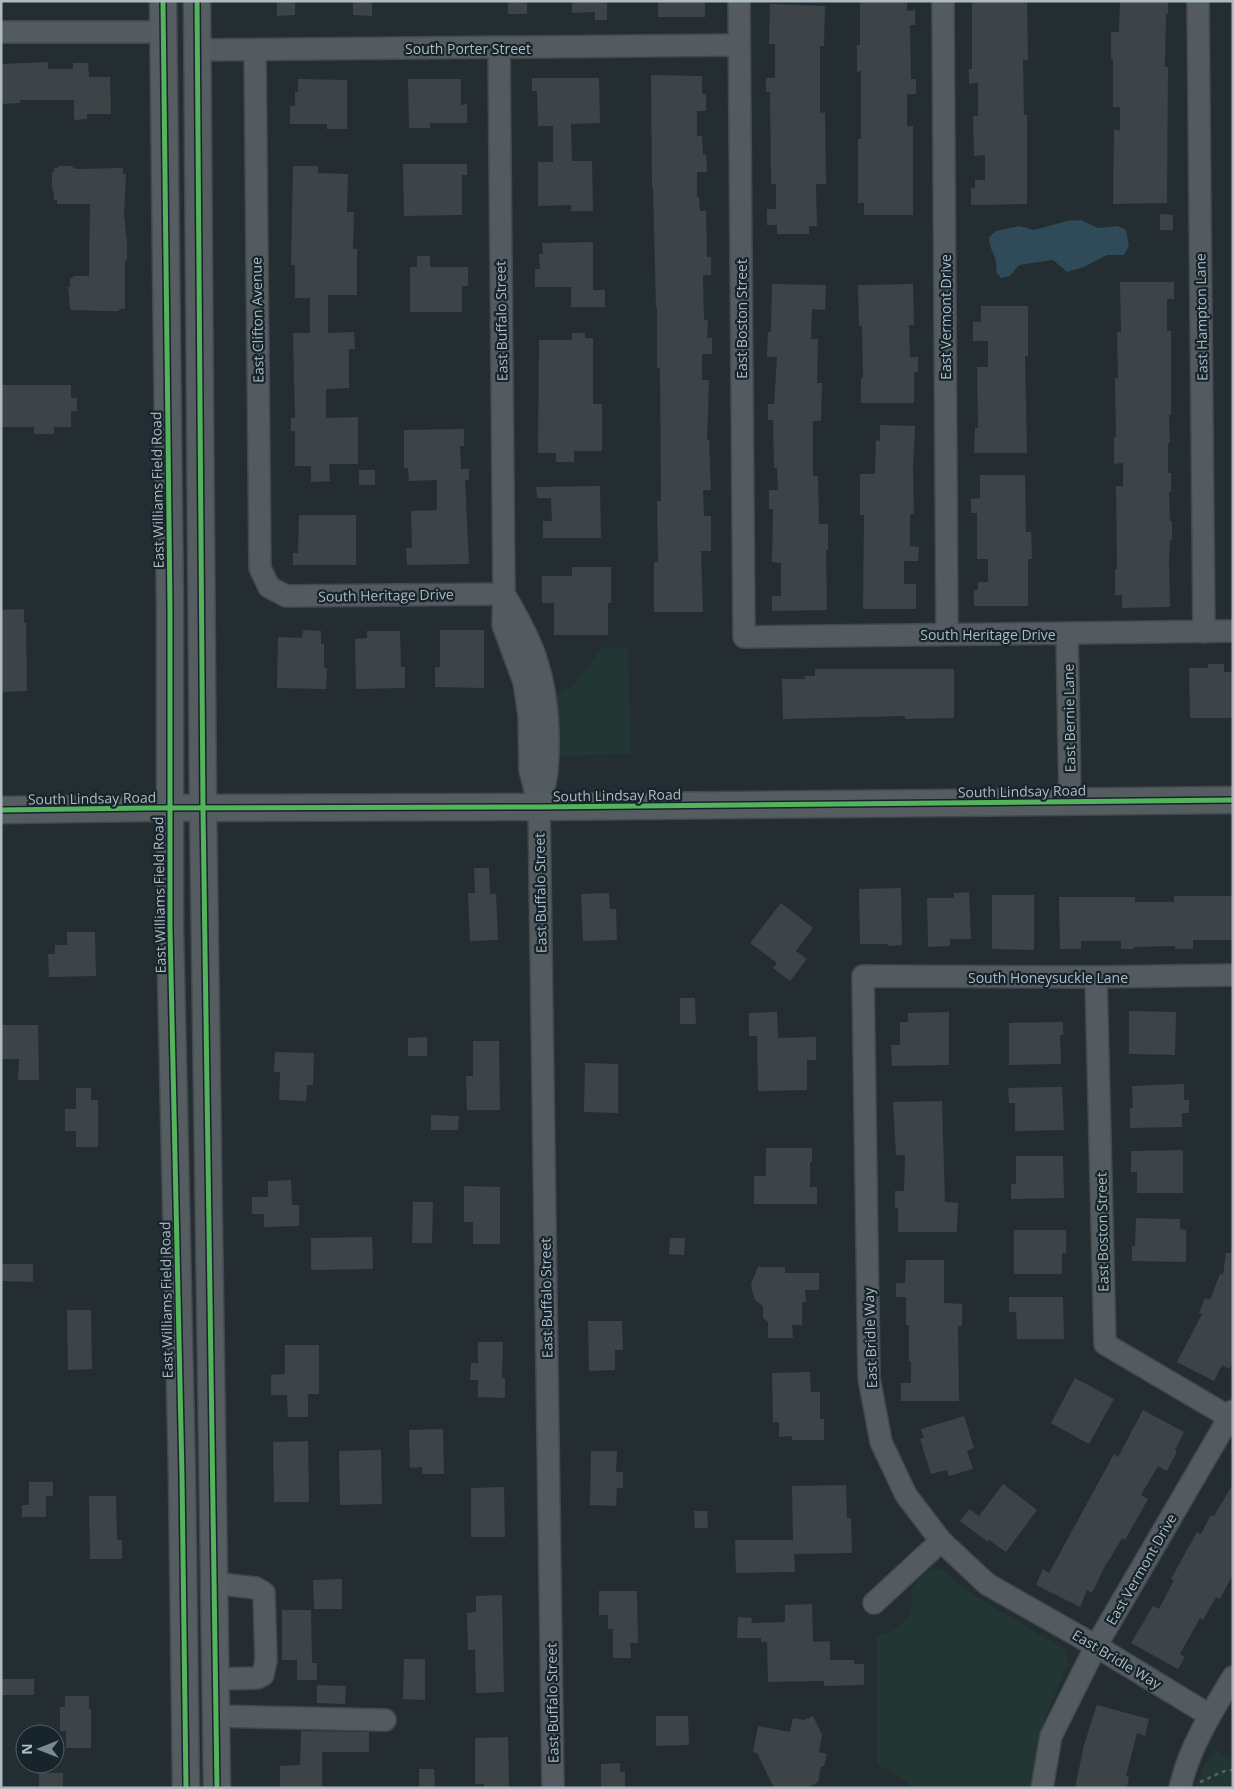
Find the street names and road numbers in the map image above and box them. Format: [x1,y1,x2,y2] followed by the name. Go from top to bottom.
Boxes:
[405,39,531,58] street label: South Porter Street
[1190,253,1212,381] street label: East Hampton Lane
[936,254,955,380] street label: East Vermont Drive
[246,257,268,383] street label: East Clifton Avenue
[732,259,751,379] street label: East Boston Street
[490,261,512,381] street label: East Buffalo Street
[146,411,168,569] street label: East Williams Field Road
[318,584,454,606] street label: South Heritage Drive
[920,625,1056,644] street label: South Heritage Drive
[1059,663,1079,772] street label: East Bernie Lane
[958,780,1086,802] street label: South Lindsay Road
[553,784,681,806] street label: South Lindsay Road
[28,787,156,809] street label: South Lindsay Road
[148,816,170,974] street label: East Williams Field Road
[529,833,551,953] street label: East Buffalo Street
[968,968,1128,987] street label: South Honeysuckle Lane
[1091,1172,1113,1292] street label: East Boston Street
[155,1221,177,1379] street label: East Williams Field Road
[535,1238,557,1358] street label: East Buffalo Street
[859,1286,881,1389] street label: East Bridle Way
[1101,1510,1181,1628] street label: East Vermont Drive
[1069,1625,1166,1694] street label: East Bridle Way
[541,1643,563,1763] street label: East Buffalo Street

